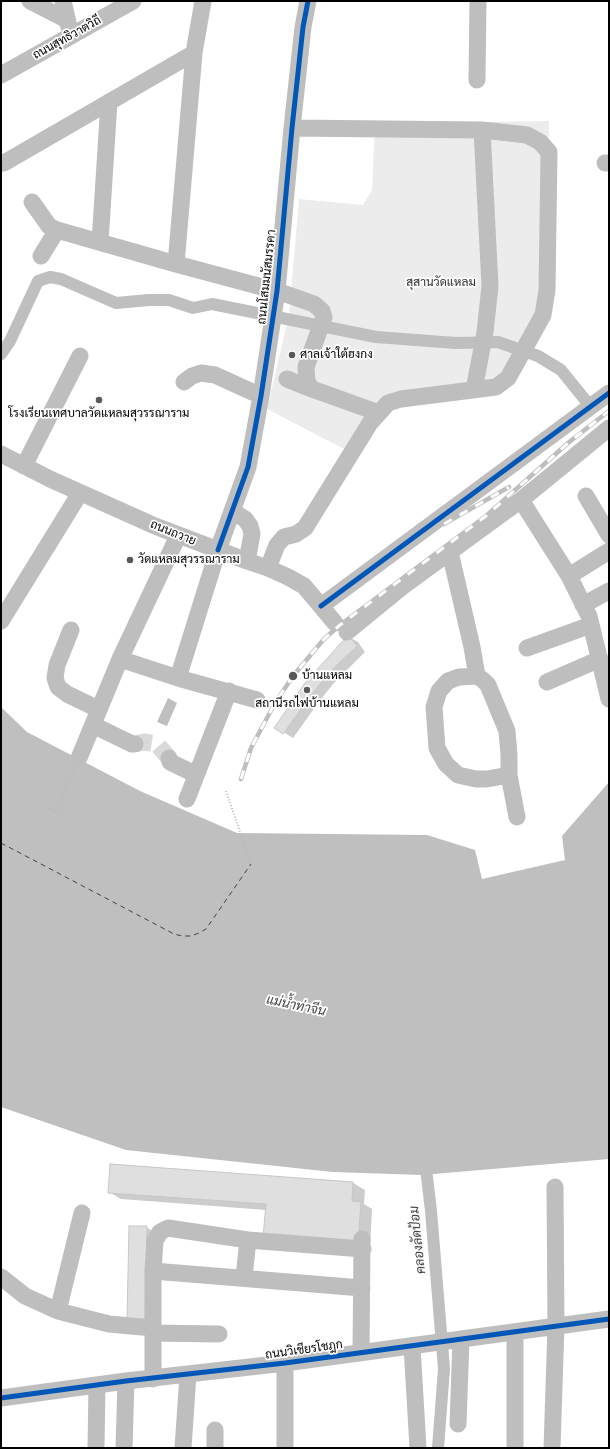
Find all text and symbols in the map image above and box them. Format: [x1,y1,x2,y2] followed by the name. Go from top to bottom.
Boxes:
[30,13,104,63] street label: ถนนสุทธิวาตวิถี
[255,229,279,325] street label: ถนนโสมมนัสมรรคา
[406,276,476,290] park label: สุสานวัดแหลม
[300,348,373,362] place label: ศาลเจ้าใต้ฮงกง
[287,350,297,360] marker: ศาลเจ้าใต้ฮงกง
[94,395,104,405] marker: โรงเรียนเทศบาลวัดแหลมสุวรรณาราม
[9,407,189,421] place label: โรงเรียนเทศบาลวัดแหลมสุวรรณาราม
[148,517,198,549] street label: ถนนถวาย
[138,553,240,567] place label: วัดแหลมสุวรรณาราม
[125,555,135,565] marker: วัดแหลมสุวรรณาราม
[302,669,352,683] place label: บ้านแหลม
[287,670,299,682] marker: บ้านแหลม
[302,685,312,695] marker: สถานีรถไฟบ้านแหลม
[255,697,359,711] place label: สถานีรถไฟบ้านแหลม
[265,992,327,1020] water label: แม่น้ำท่าจีน
[407,1205,429,1275] water label: คลองลัดป้อม
[264,1337,344,1363] street label: ถนนวิเชียรโชฎก

